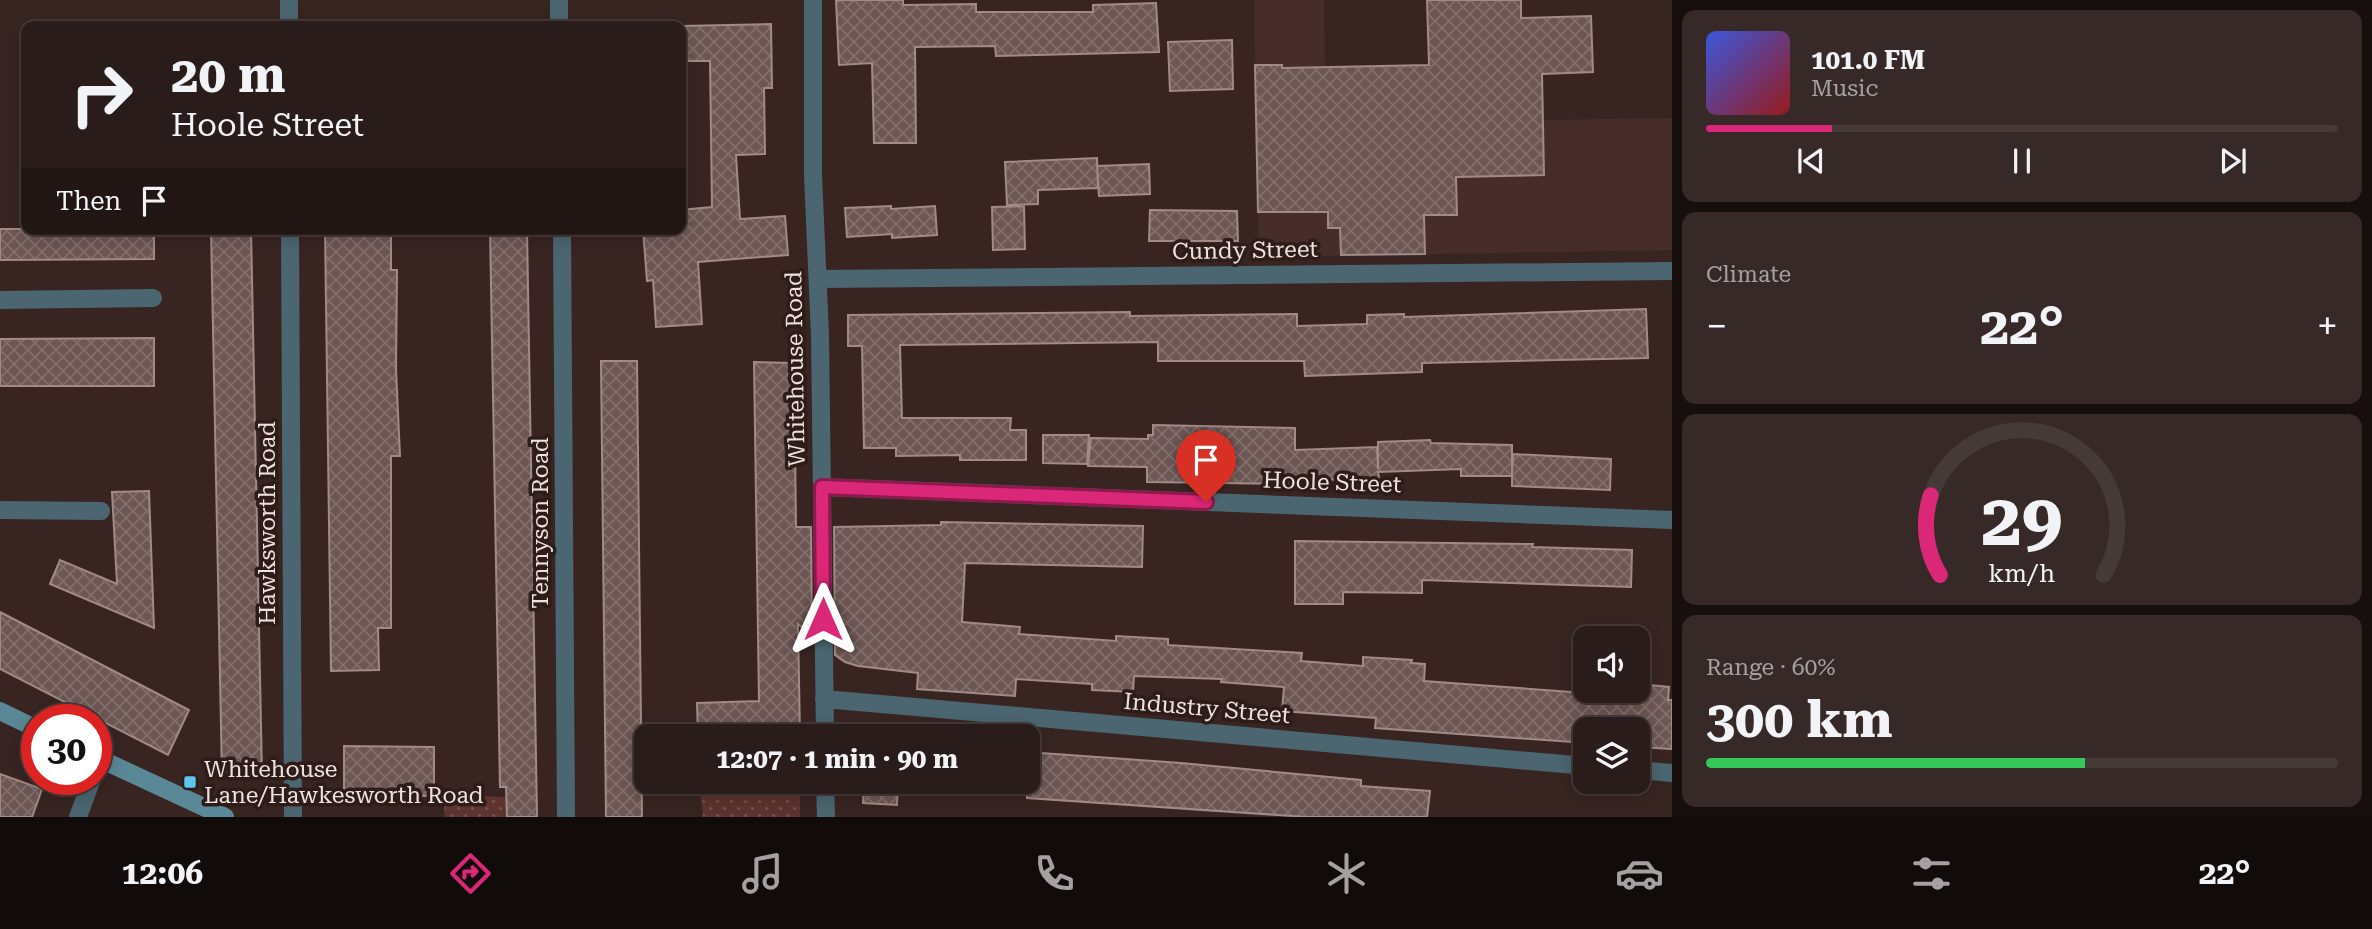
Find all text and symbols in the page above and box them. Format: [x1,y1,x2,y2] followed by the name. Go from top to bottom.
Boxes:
[1811,45,1925,75] text: 101.0 FM
[171,47,286,104] text: 20 m
[56,49,147,140] icon: right
[1811,75,1878,102] text: Music
[171,106,364,144] text: Hoole Street
[1792,142,1830,180] icon: previous
[2003,142,2041,180] icon: pause
[2214,142,2252,180] icon: next
[135,182,173,220] icon: arrive
[56,186,121,216] text: Then
[1172,236,1319,265] street label: Cundy Street
[1706,261,1791,288] text: Climate
[780,271,811,467] street label: Whitehouse Road
[1980,296,2064,357] text: 22°
[1706,304,1727,348] text: −
[2317,304,2338,348] text: +
[254,421,281,625] street label: Hawksworth Road
[1176,430,1236,502] pin
[527,437,554,609] street label: Tennyson Road
[1187,441,1225,479] icon: arrive
[1262,467,1402,498] street label: Hoole Street
[1981,479,2063,564] text: 29
[1989,559,2055,588] text: km/h
[786,582,860,656] position arrow
[1573,626,1650,794] map controls
[1573,626,1650,703] button: sound
[1706,654,1835,681] text: Range · 60%
[1122,688,1292,729] street label: Industry Street
[1706,689,1893,750] text: 300 km
[21,704,112,795] speed limit sign: 30
[1573,717,1650,794] button: layers
[716,744,958,774] text: 12:07 · 1 min · 90 m
[204,756,484,809] place label: Whitehouse Lane/Hawkesworth Road
[182,774,198,790] marker: Whitehouse Lane/Hawkesworth Road
[446,849,495,898] icon: directions
[738,849,787,898] icon: music
[1030,849,1079,898] icon: phone
[1322,849,1371,898] icon: climate
[1615,849,1664,898] icon: car
[1907,849,1956,898] icon: filters
[122,854,203,892] text: 12:06
[2199,854,2250,892] text: 22°

